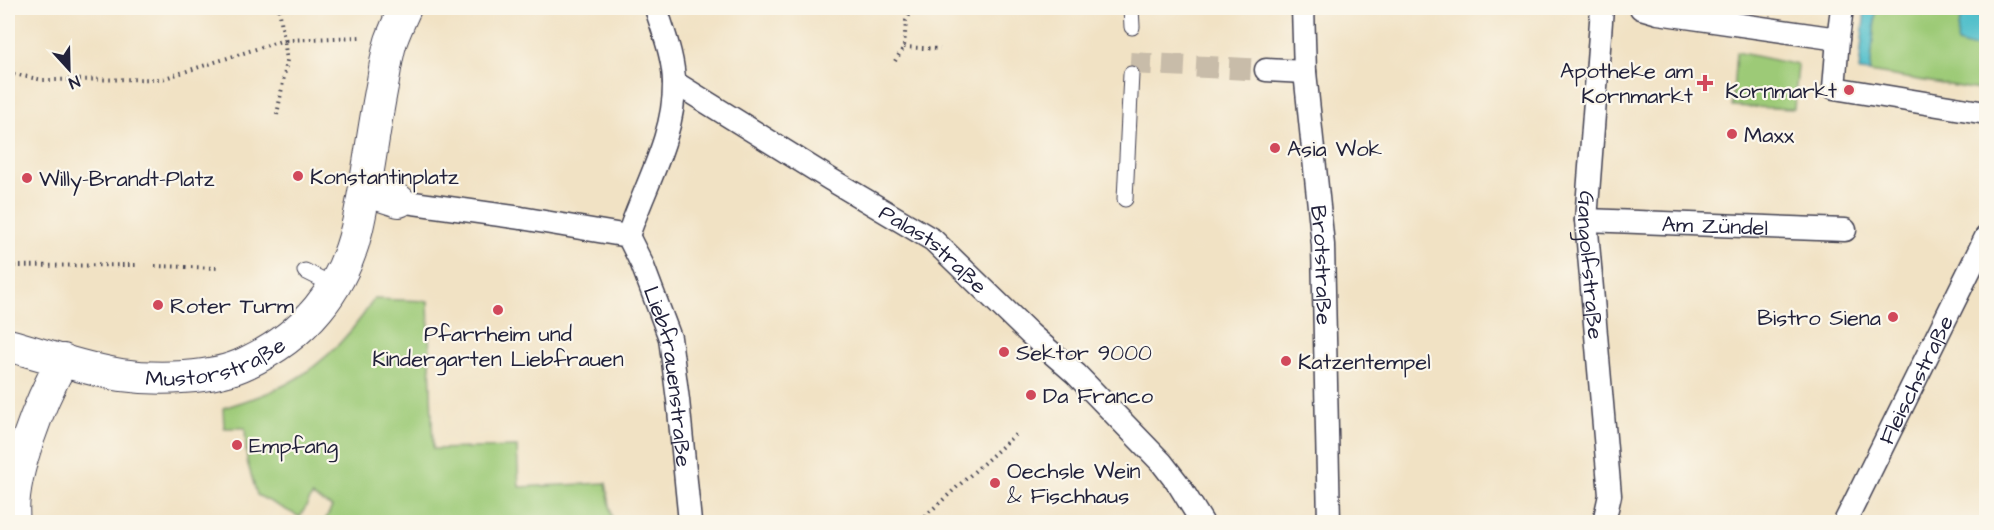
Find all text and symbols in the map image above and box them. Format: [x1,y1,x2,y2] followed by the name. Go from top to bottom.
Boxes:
[39,39,99,99] north arrow
[1560,56,1693,112] place label: Apotheke am Kornmarkt
[65,70,83,94] text: N
[1698,76,1712,90] marker: Apotheke am Kornmarkt
[1725,76,1837,107] place label: Kornmarkt
[1842,83,1856,97] marker: Kornmarkt
[1744,120,1795,151] place label: Maxx
[1725,127,1739,141] marker: Maxx
[1287,134,1383,165] place label: Asia Wok
[1268,141,1282,155] marker: Asia Wok
[310,162,459,193] place label: Konstantinplatz
[39,164,214,196] place label: Willy-Brandt-Platz
[291,169,305,183] marker: Konstantinplatz
[20,171,34,185] marker: Willy-Brandt-Platz
[1569,190,1610,341] street label: Gangolfstraße
[873,198,994,302] street label: Palaststraße
[1302,204,1339,325] street label: Brotstraße
[1661,209,1768,244] street label: Am Zündel
[635,282,699,469] street label: Liebfrauenstraße
[170,291,294,322] place label: Roter Turm
[151,298,165,312] marker: Roter Turm
[491,303,505,317] marker: Pfarrheim und Kindergarten Liebfrauen
[1757,303,1881,334] place label: Bistro Siena
[1872,310,1962,450] street label: Fleischstraße
[1886,310,1900,324] marker: Bistro Siena
[372,319,624,376] place label: Pfarrheim und Kindergarten Liebfrauen
[145,330,292,395] street label: Mustorstraße
[1016,338,1152,369] place label: Sektor 9000
[997,345,1011,359] marker: Sektor 9000
[1298,347,1431,378] place label: Katzentempel
[1279,354,1293,368] marker: Katzentempel
[1043,381,1154,412] place label: Da Franco
[1024,388,1038,402] marker: Da Franco
[249,431,338,463] place label: Empfang
[230,438,244,452] marker: Empfang
[1007,456,1141,512] place label: Oechsle Wein & Fischhaus
[988,476,1002,490] marker: Oechsle Wein & Fischhaus

